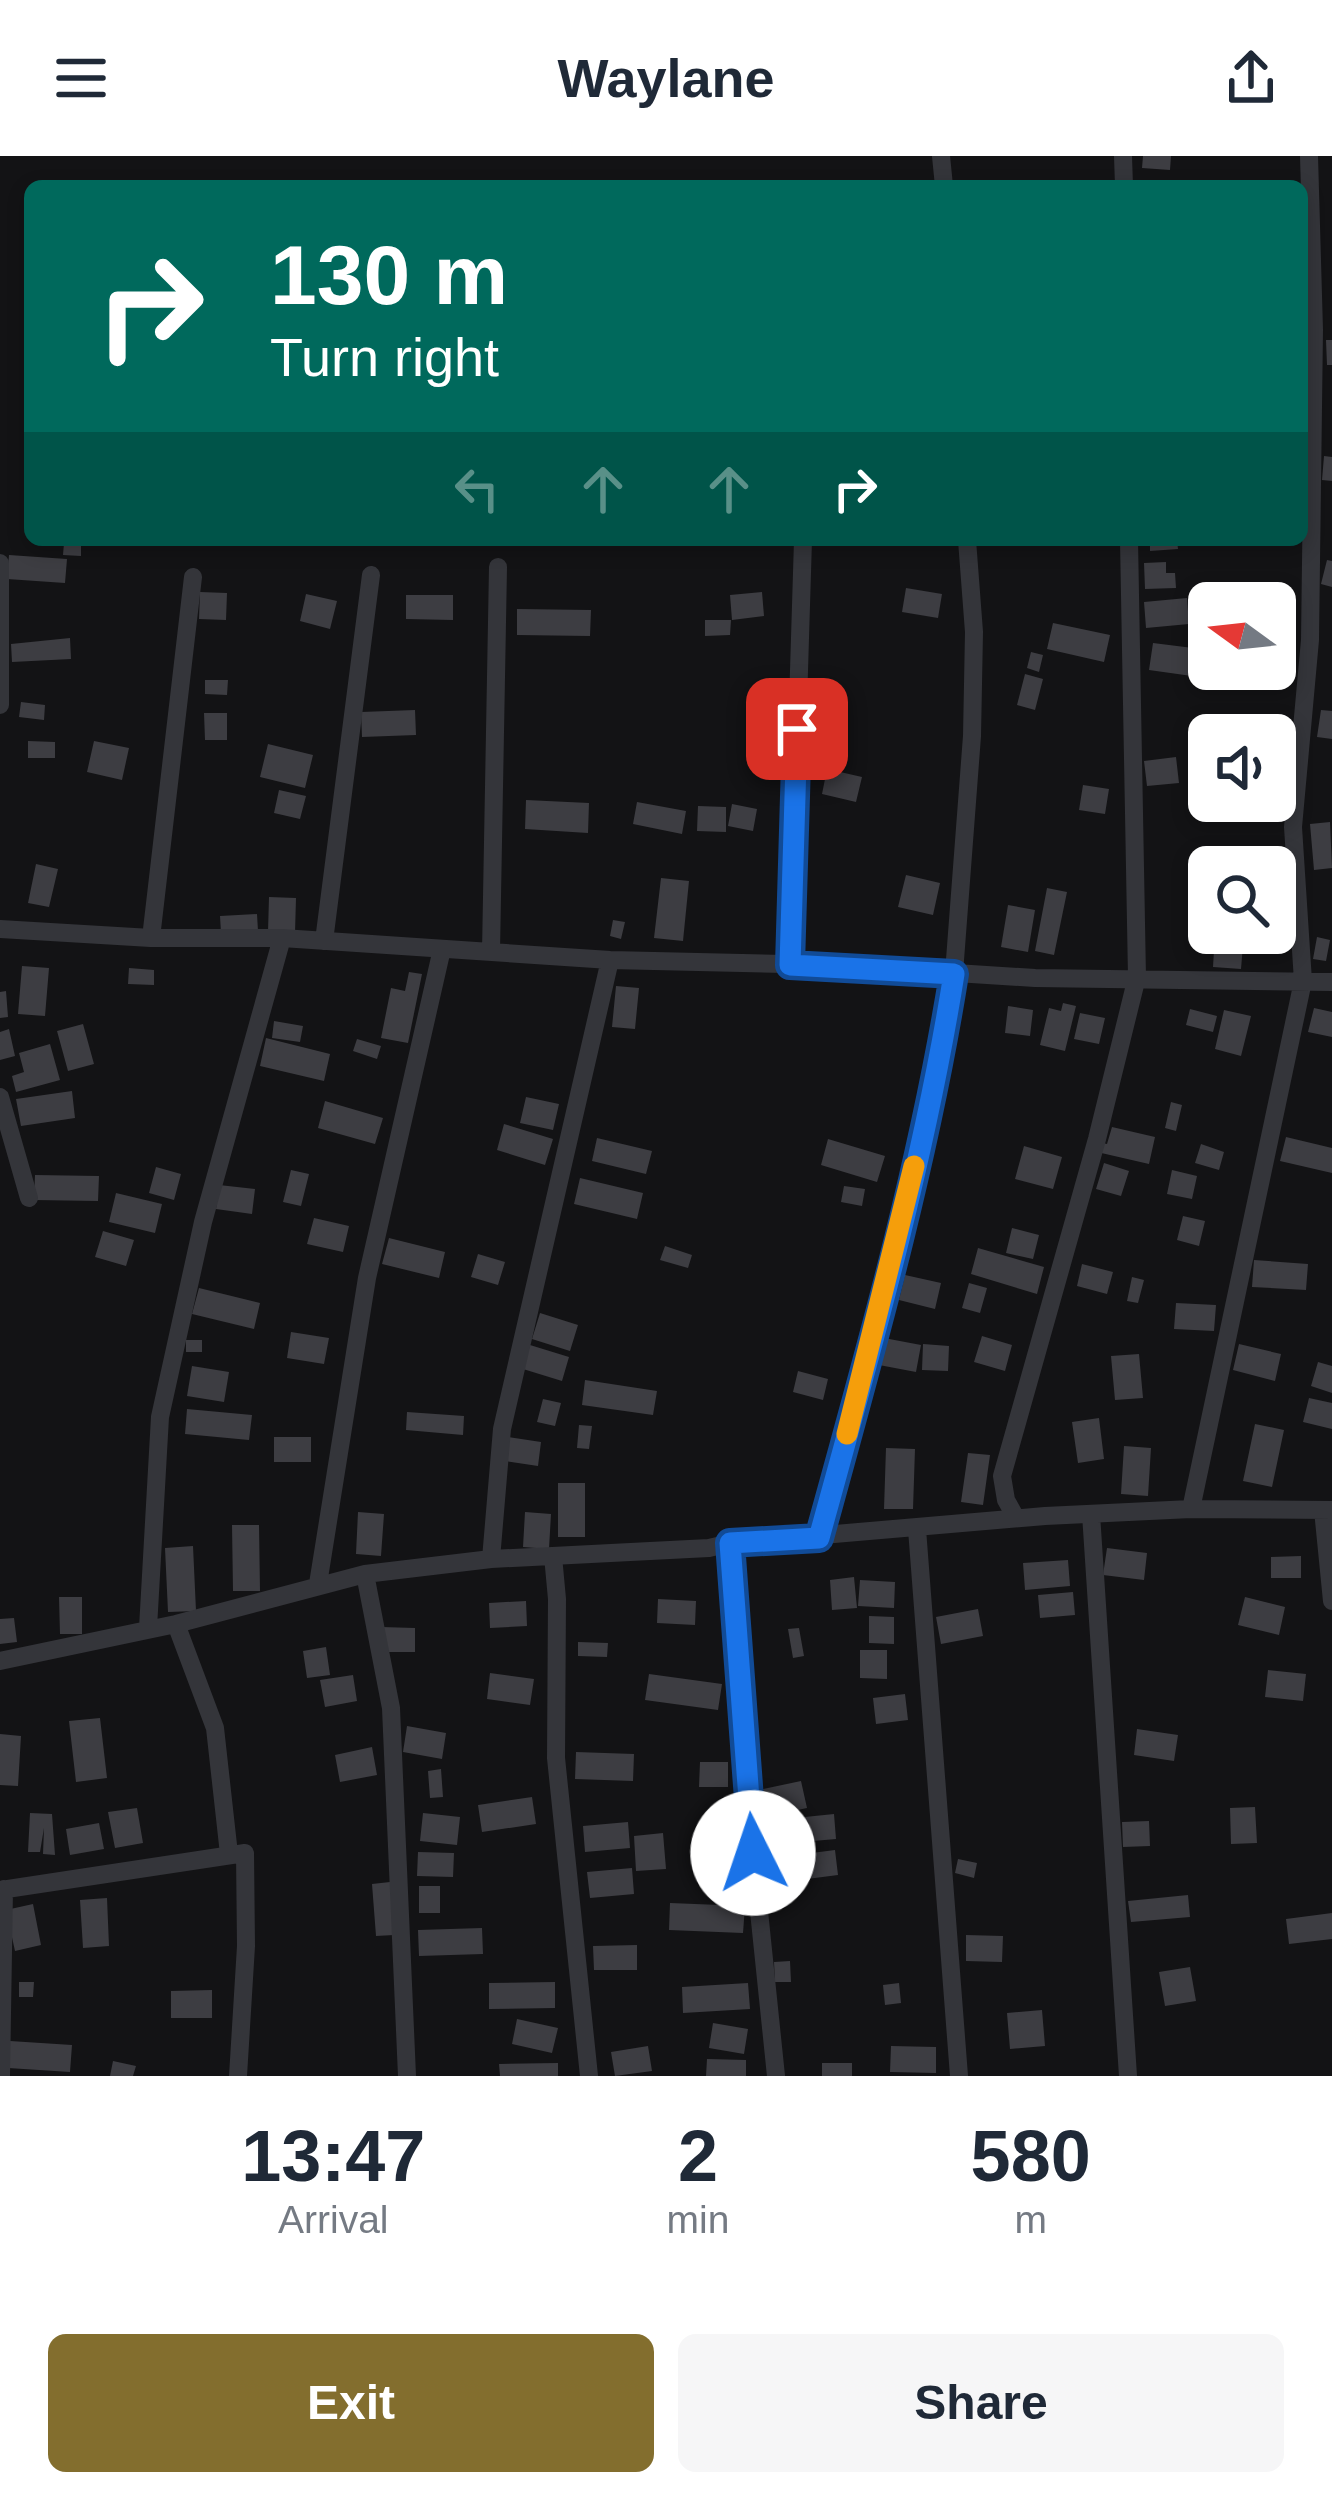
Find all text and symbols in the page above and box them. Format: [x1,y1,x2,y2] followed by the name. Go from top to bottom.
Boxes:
[48,45,114,111] icon: menu
[1218,45,1284,111] icon: share
[557,48,775,108] text: Waylane
[72,228,228,384] icon: right
[270,228,508,322] text: 130 m
[270,327,499,387] text: Turn right
[444,456,510,522] icon: left
[570,456,636,522] icon: ahead
[696,456,762,522] icon: ahead
[822,456,888,522] icon: right
[1188,582,1296,690] north arrow
[1188,582,1296,954] map controls
[746,678,848,780] pin
[764,696,830,762] icon: arrive
[1188,714,1296,822] button: sound
[1188,846,1296,954] button: search
[690,1790,816,1916] position arrow
[241,2116,425,2196] text: 13:47
[678,2116,718,2196] text: 2
[971,2116,1091,2196] text: 580
[278,2198,389,2241] text: Arrival
[667,2198,729,2241] text: min
[1014,2198,1047,2241] text: m
[48,2334,654,2472] button: Exit
[678,2334,1284,2472] button: Share

